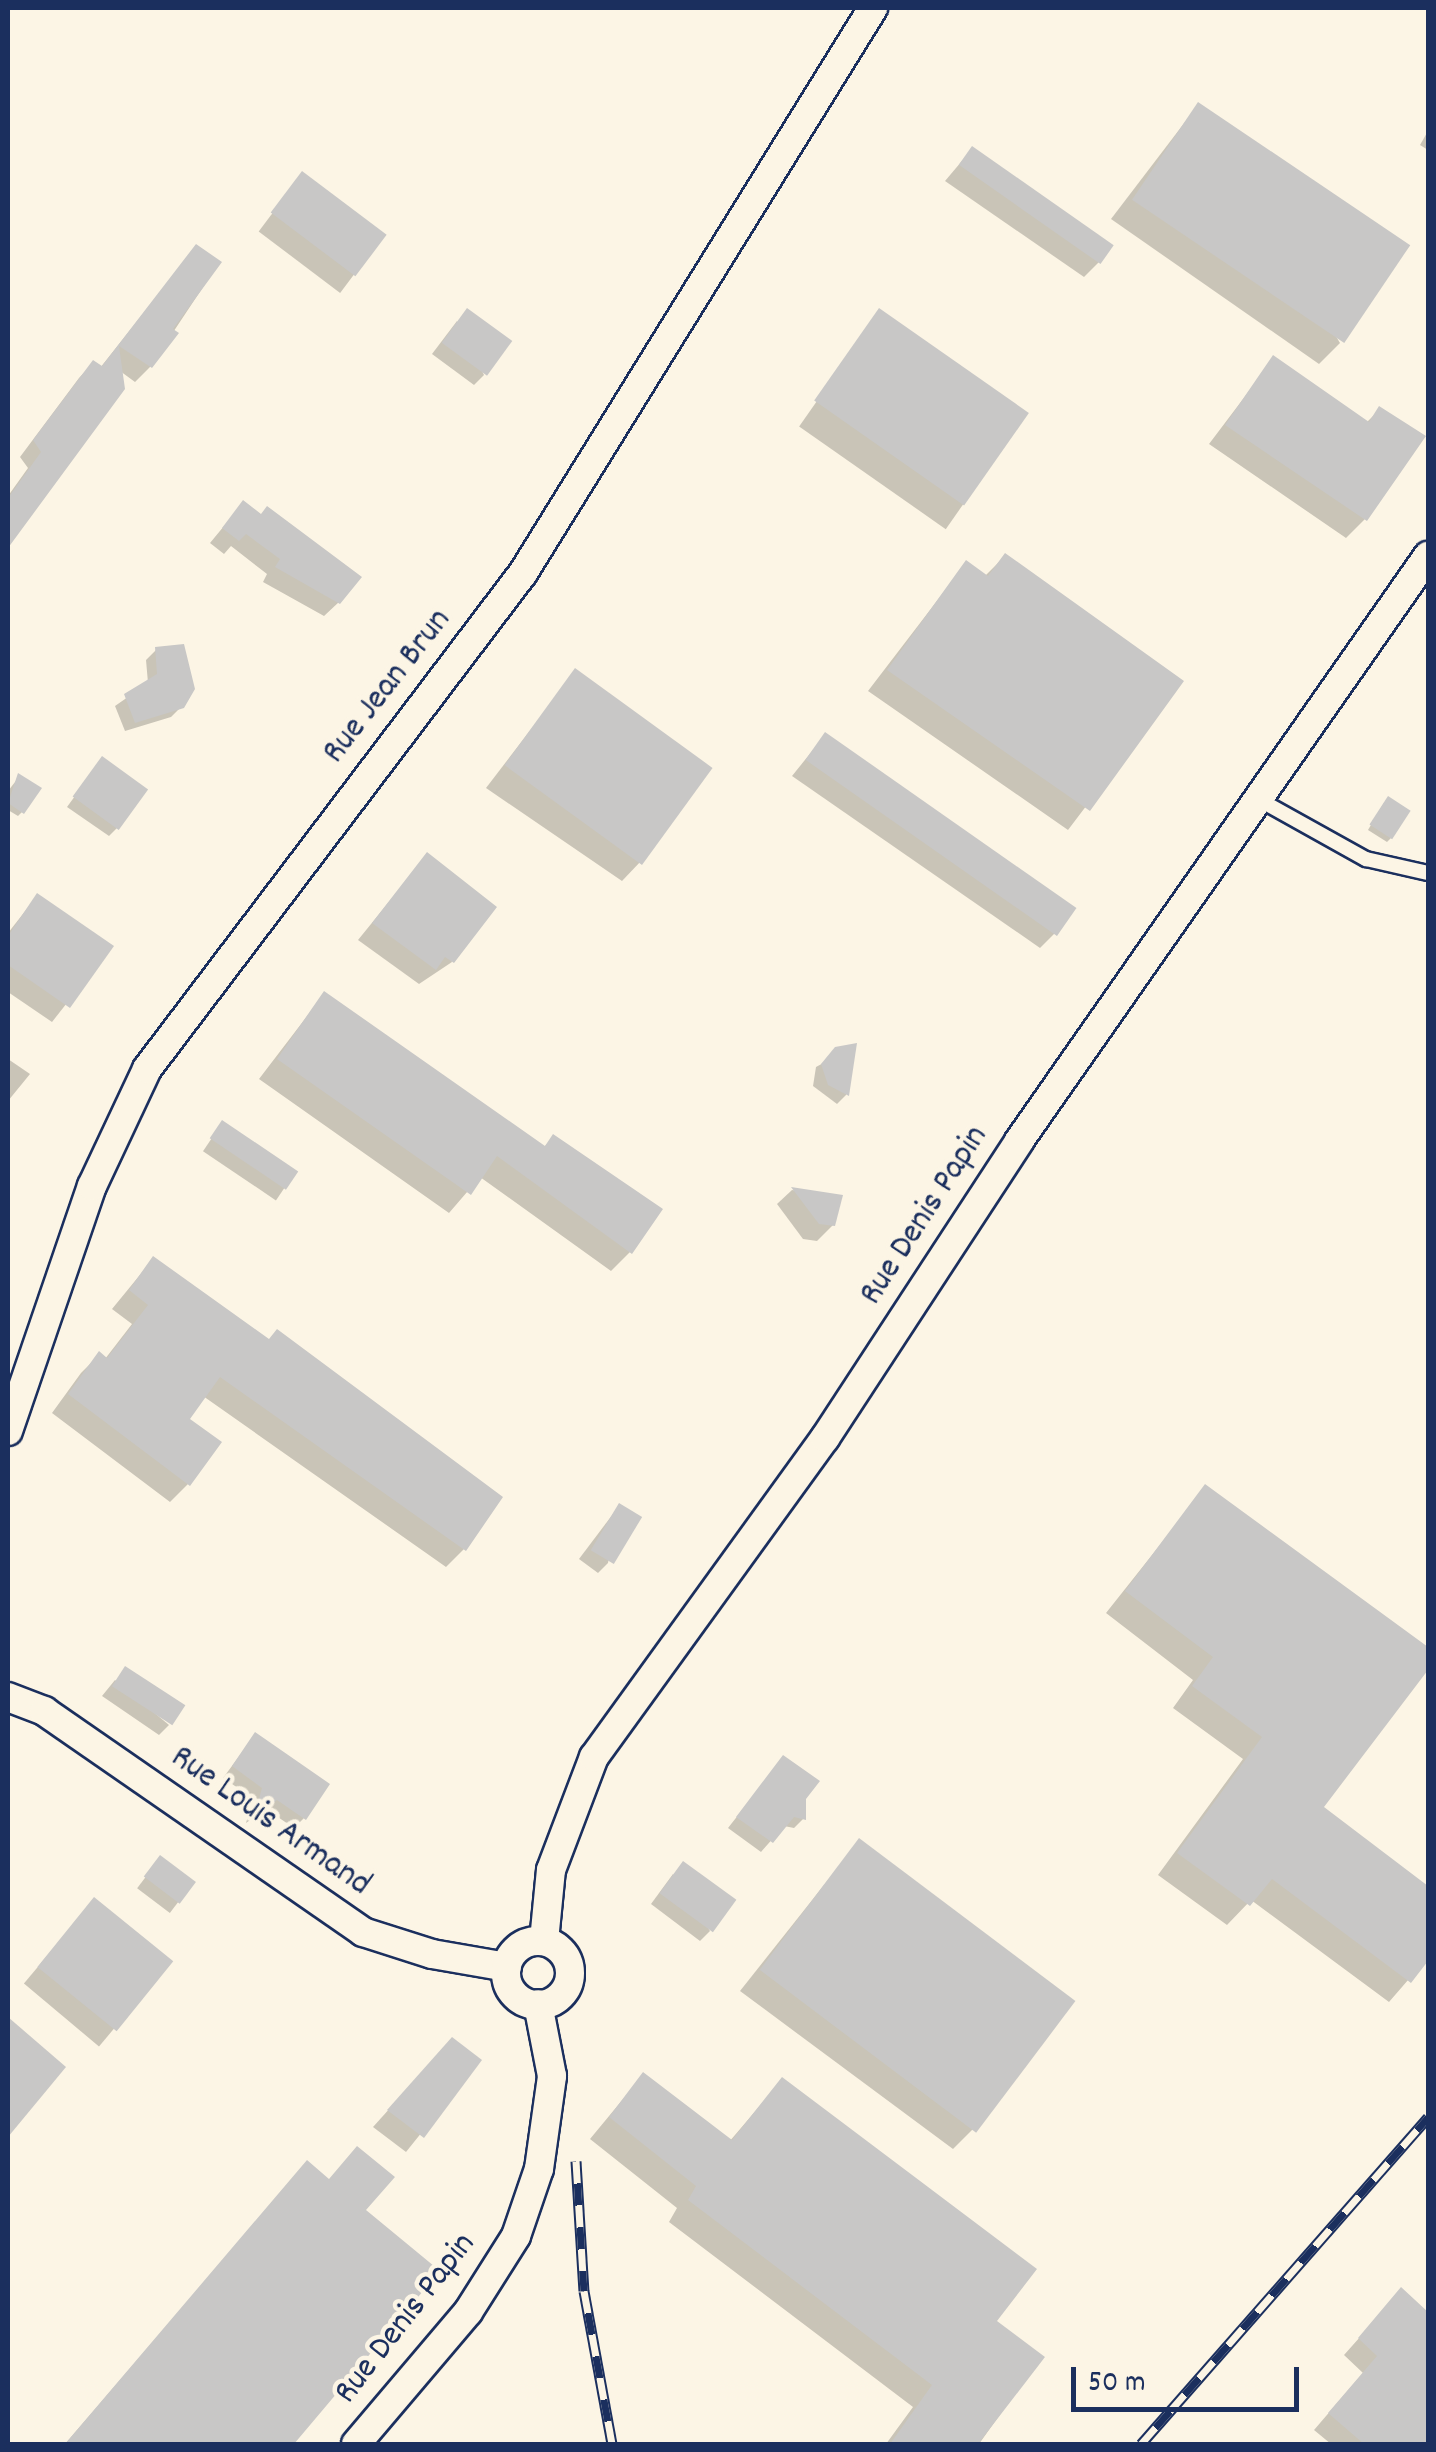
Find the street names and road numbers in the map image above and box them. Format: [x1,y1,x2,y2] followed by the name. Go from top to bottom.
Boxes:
[314,601,462,773] street label: Rue Jean Brun
[851,1118,999,1314] street label: Rue Denis Papin
[162,1737,378,1907] street label: Rue Louis Armand
[326,2225,486,2413] street label: Rue Denis Papin

